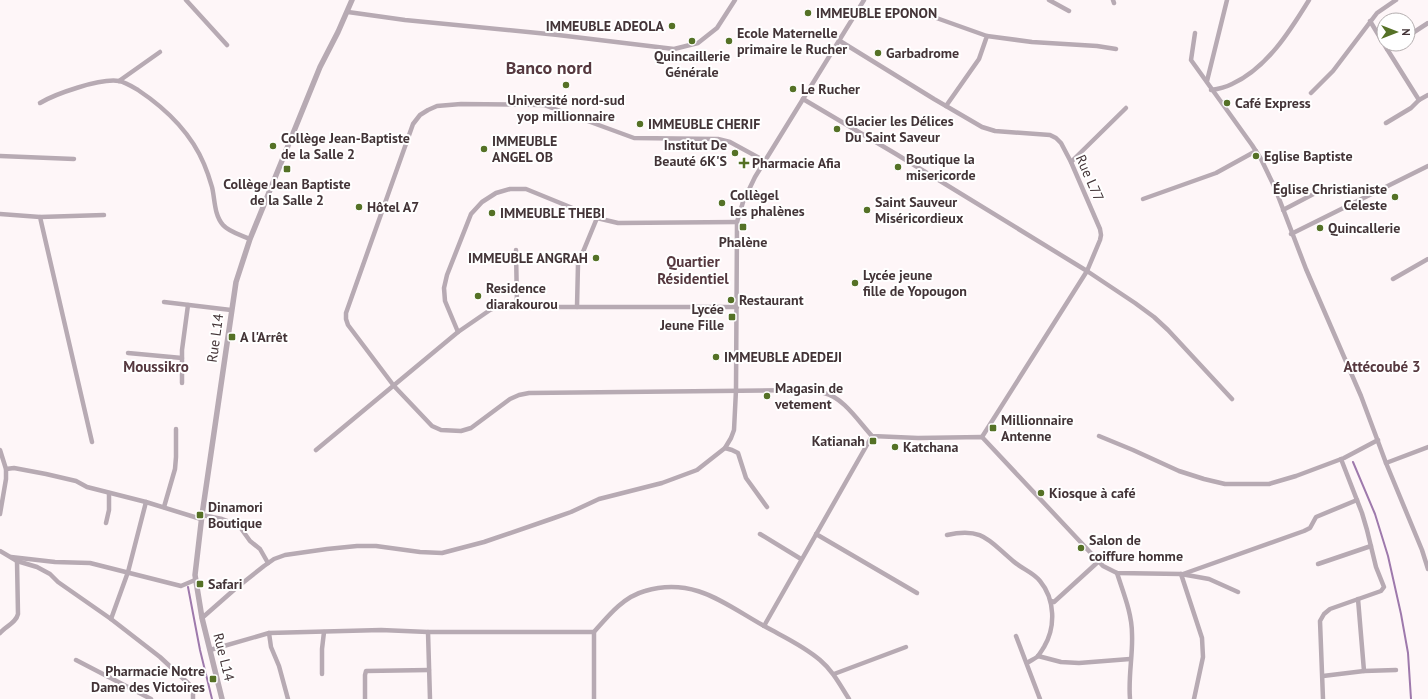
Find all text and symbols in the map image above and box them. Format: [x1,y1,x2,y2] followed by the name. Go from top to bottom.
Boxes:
[816,4,937,22] place label: IMMEUBLE EPONON
[803,8,813,18] marker: IMMEUBLE EPONON
[1376,12,1416,52] north arrow
[546,17,665,35] place label: IMMEUBLE ADEOLA
[667,21,677,31] marker: IMMEUBLE ADEOLA
[737,24,847,58] place label: Ecole Maternelle primaire le Rucher
[1399,28,1413,36] text: N
[687,36,697,46] marker: Quincaillerie Générale
[724,36,734,46] marker: Ecole Maternelle primaire le Rucher
[886,44,959,62] place label: Garbadrome
[654,47,730,81] place label: Quincaillerie Générale
[873,48,883,58] marker: Garbadrome
[506,56,592,79] district label: Banco nord
[561,80,571,90] marker: Université nord-sud yop millionnaire
[801,80,860,98] place label: Le Rucher
[788,84,798,94] marker: Le Rucher
[507,91,625,125] place label: Université nord-sud yop millionnaire
[1235,94,1311,112] place label: Café Express
[1222,98,1232,108] marker: Café Express
[845,112,954,146] place label: Glacier les Délices Du Saint Saveur
[648,115,760,133] place label: IMMEUBLE CHERIF
[635,119,645,129] marker: IMMEUBLE CHERIF
[832,124,842,134] marker: Glacier les Délices Du Saint Saveur
[281,129,410,163] place label: Collège Jean-Baptiste de la Salle 2
[492,132,557,166] place label: IMMEUBLE ANGEL OB
[654,136,727,170] place label: Institut De Beauté 6K'S
[268,141,278,151] marker: Collège Jean-Baptiste de la Salle 2
[479,144,489,154] marker: IMMEUBLE ANGEL OB
[1264,147,1353,165] place label: Eglise Baptiste
[730,148,740,158] marker: Institut De Beauté 6K'S
[906,150,976,184] place label: Boutique la misericorde
[1251,151,1261,161] marker: Eglise Baptiste
[1072,152,1108,204] street label: Rue L77
[752,154,841,172] place label: Pharmacie Afia
[739,158,749,168] marker: Pharmacie Afia
[893,162,903,172] marker: Boutique la misericorde
[282,164,292,174] marker: Collège Jean Baptiste de la Salle 2
[223,175,351,209] place label: Collège Jean Baptiste de la Salle 2
[1273,180,1387,214] place label: Église Christianiste Celeste
[730,186,805,220] place label: Collègel les phalènes
[1390,192,1400,202] marker: Église Christianiste Celeste
[875,193,964,227] place label: Saint Sauveur Miséricordieux
[367,198,419,216] place label: Hôtel A7
[717,198,727,208] marker: Collègel les phalènes
[354,202,364,212] marker: Hôtel A7
[500,204,605,222] place label: IMMEUBLE THEBI
[862,205,872,215] marker: Saint Sauveur Miséricordieux
[487,208,497,218] marker: IMMEUBLE THEBI
[1328,219,1400,237] place label: Quincallerie
[738,222,748,232] marker: Phalène
[1315,223,1325,233] marker: Quincallerie
[719,233,767,251] place label: Phalène
[468,249,588,267] place label: IMMEUBLE ANGRAH
[657,252,729,288] district label: Quartier Résidentiel
[591,253,601,263] marker: IMMEUBLE ANGRAH
[863,266,967,300] place label: Lycée jeune fille de Yopougon
[850,278,860,288] marker: Lycée jeune fille de Yopougon
[486,279,558,313] place label: Residence diarakourou
[473,291,483,301] marker: Residence diarakourou
[739,291,804,309] place label: Restaurant
[726,295,736,305] marker: Restaurant
[659,300,724,334] place label: Lycée Jeune Fille
[203,312,227,364] street label: Rue L14
[727,312,737,322] marker: Lycée Jeune Fille
[240,328,288,346] place label: A l'Arrêt
[227,332,237,342] marker: A l'Arrêt
[724,348,842,366] place label: IMMEUBLE ADEDEJI
[711,352,721,362] marker: IMMEUBLE ADEDEJI
[123,357,189,376] district label: Moussikro
[1344,357,1420,376] district label: Attécoubé 3
[774,379,843,413] place label: Magasin de vetement
[762,391,772,401] marker: Magasin de vetement
[1001,411,1073,445] place label: Millionnaire Antenne
[988,423,998,433] marker: Millionnaire Antenne
[812,432,865,450] place label: Katianah
[868,436,878,446] marker: Katianah
[903,438,958,456] place label: Katchana
[890,442,900,452] marker: Katchana
[1049,484,1136,502] place label: Kiosque à café
[1036,488,1046,498] marker: Kiosque à café
[208,498,263,532] place label: Dinamori Boutique
[195,510,205,520] marker: Dinamori Boutique
[1089,531,1183,565] place label: Salon de coiffure homme
[1076,543,1086,553] marker: Salon de coiffure homme
[208,575,243,593] place label: Safari
[195,579,205,589] marker: Safari
[209,631,239,683] street label: Rue L14
[91,662,205,696] place label: Pharmacie Notre Dame des Victoires
[208,674,218,684] marker: Pharmacie Notre Dame des Victoires

